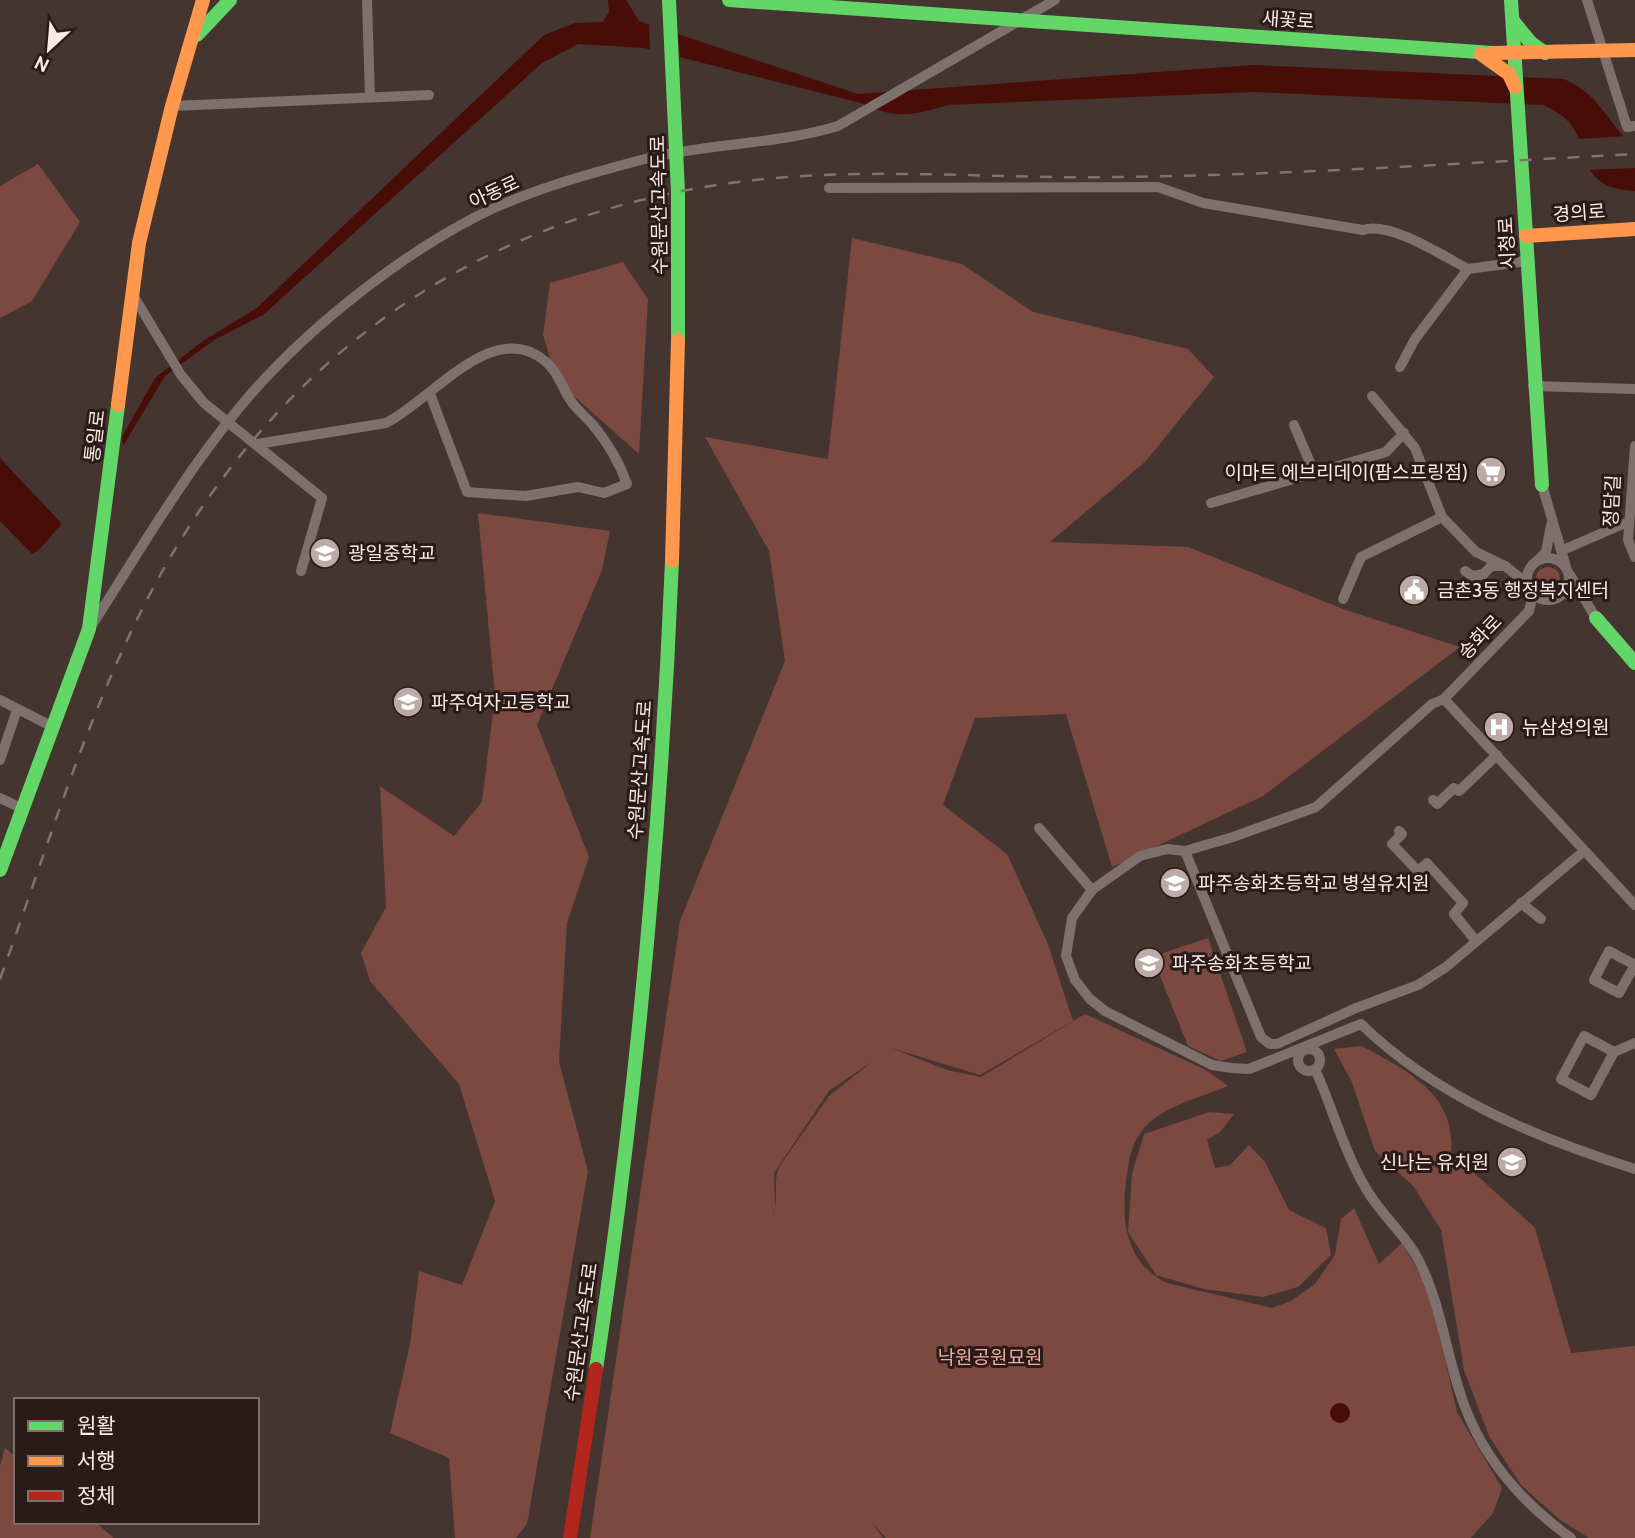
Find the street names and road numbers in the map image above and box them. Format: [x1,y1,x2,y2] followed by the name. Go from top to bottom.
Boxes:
[1261,7,1315,33] street label: 새꽃로
[646,135,672,275] street label: 수원문산고속도로
[465,170,523,214] street label: 아동로
[1552,200,1606,226] street label: 경의로
[1494,216,1520,270] street label: 시청로
[80,409,110,463] street label: 통일로
[1599,474,1625,528] street label: 정담길
[1454,610,1506,664] street label: 송화로
[624,699,656,841] street label: 수원문산고속도로
[560,1261,602,1403] street label: 수원문산고속도로

